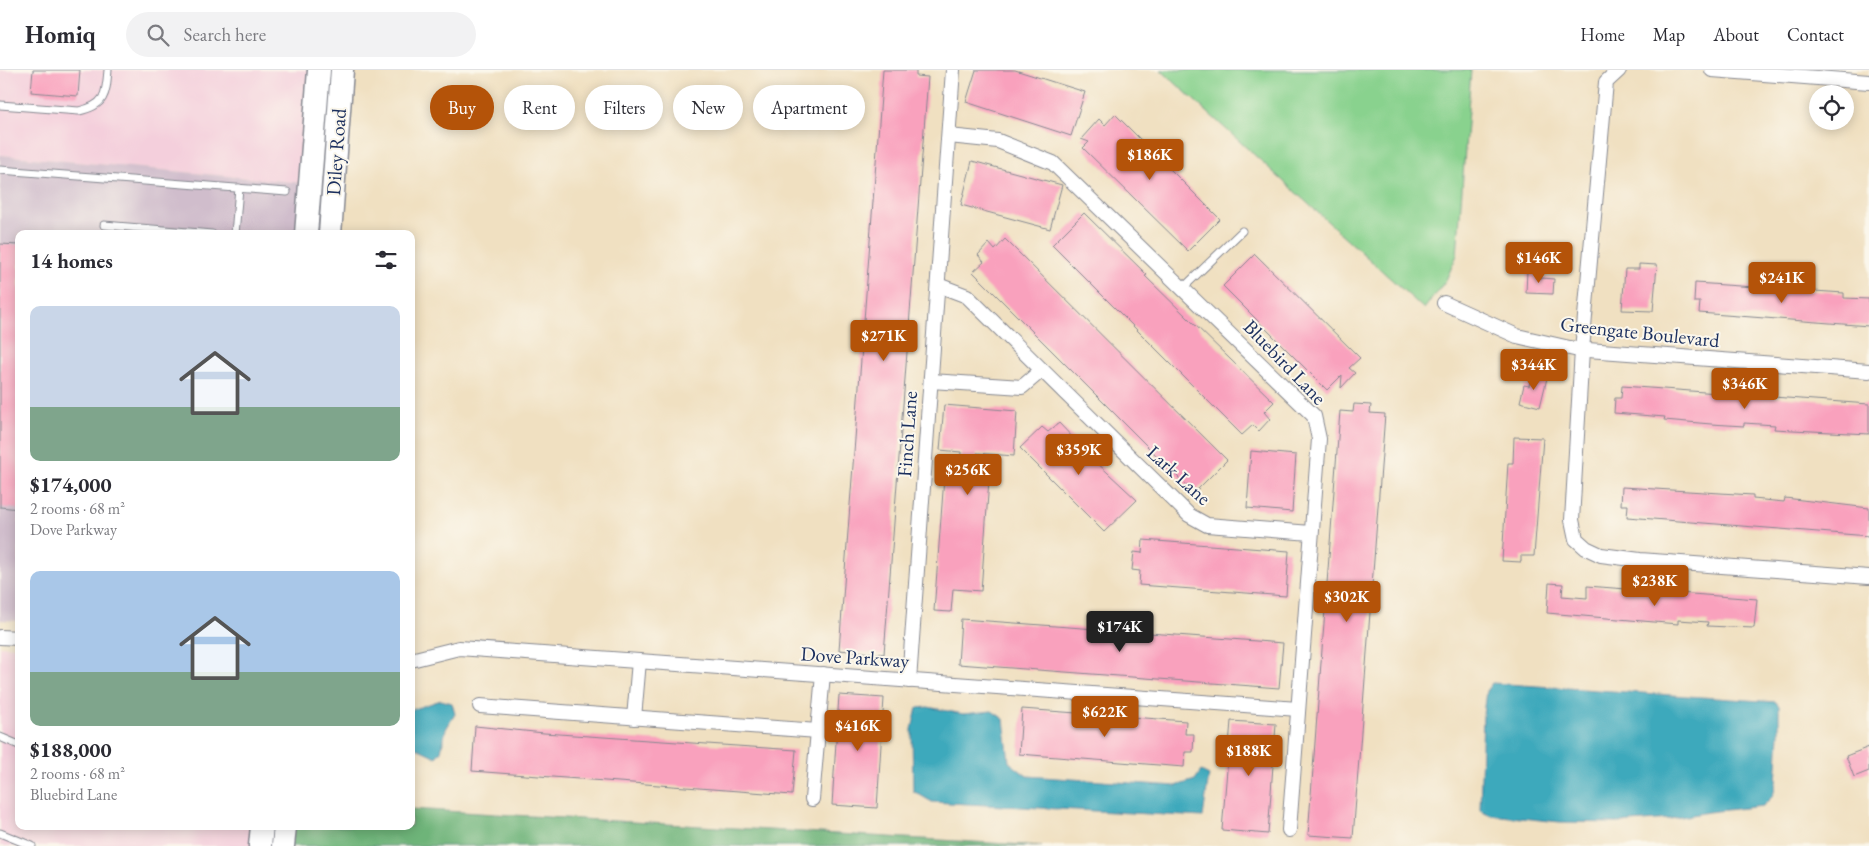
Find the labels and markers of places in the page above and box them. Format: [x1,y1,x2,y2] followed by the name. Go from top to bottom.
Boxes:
[1115,138,1185,181] pin: $186K
[1504,242,1574,284] pin: $146K
[1747,262,1817,304] pin: $241K
[849,320,919,362] pin: $271K
[1499,348,1569,391] pin: $344K
[1710,368,1780,410] pin: $346K
[1044,434,1114,476] pin: $359K
[933,454,1003,496] pin: $256K
[1620,564,1690,607] pin: $238K
[1312,580,1382,623] pin: $302K
[1085,610,1155,653] pin: $174K
[1070,696,1140,738] pin: $622K
[823,710,893,752] pin: $416K
[1214,734,1284,777] pin: $188K

